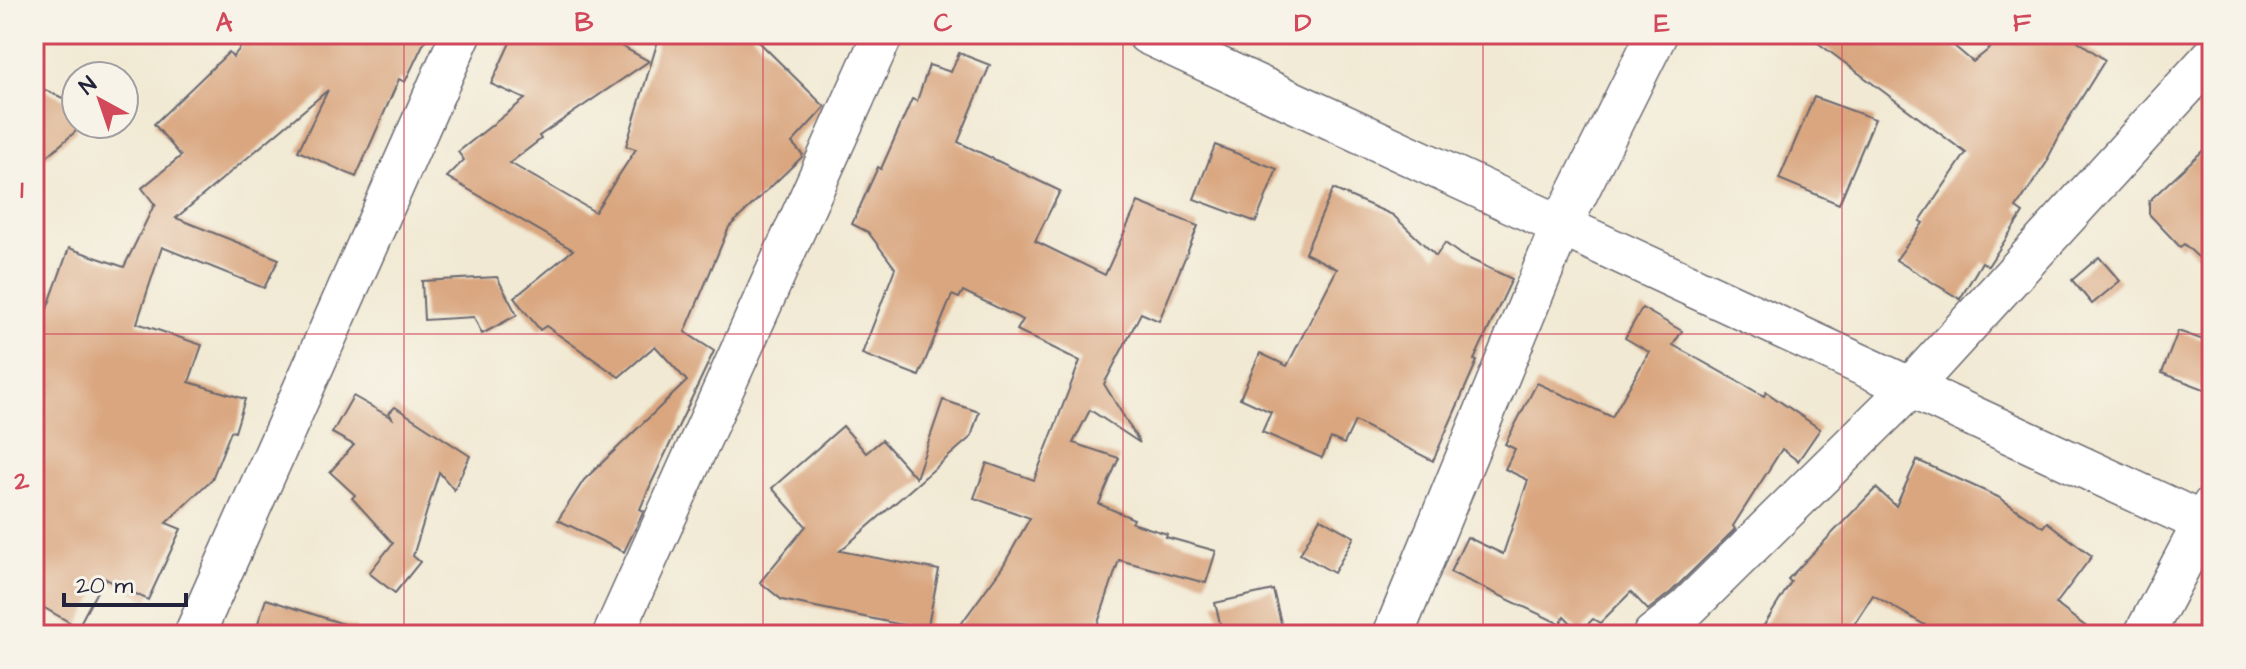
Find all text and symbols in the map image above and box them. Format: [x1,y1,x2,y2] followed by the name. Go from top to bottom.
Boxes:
[216,5,233,41] text: A
[575,5,594,41] text: B
[934,5,953,41] text: C
[1295,5,1312,41] text: D
[1654,5,1670,41] text: E
[2013,5,2032,41] text: F
[60,60,140,140] north arrow
[73,69,104,102] text: N
[20,172,24,208] text: 1
[14,463,30,499] text: 2
[64,557,186,607] scale bar
[76,569,133,603] text: 20 m

